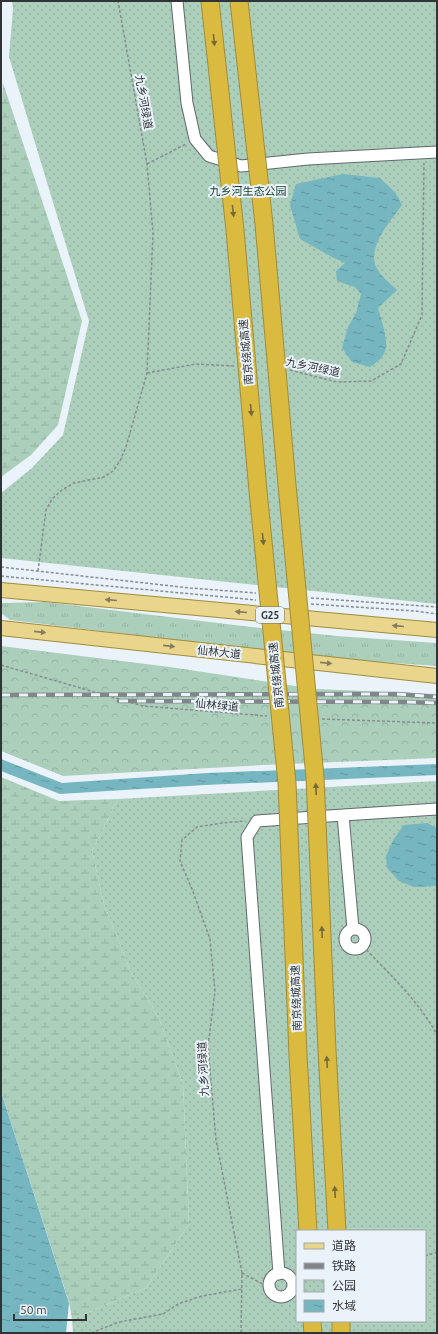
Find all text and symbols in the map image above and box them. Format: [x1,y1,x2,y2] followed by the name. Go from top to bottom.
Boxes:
[211,34,217,46] one-way arrow
[133,74,155,130] street label: 九乡河绿道
[210,185,287,197] park label: 九乡河生态公园
[230,205,236,217] one-way arrow
[237,319,255,385] street label: 南京绕城高速
[285,355,341,379] street label: 九乡河绿道
[247,404,254,416] one-way arrow
[259,533,266,545] one-way arrow
[105,597,117,604] one-way arrow
[256,607,284,623] road number: G25
[235,609,247,615] one-way arrow
[392,623,404,630] one-way arrow
[34,629,46,635] one-way arrow
[267,642,285,708] street label: 南京绕城高速
[163,643,175,650] one-way arrow
[196,644,242,660] street label: 仙林大道
[320,660,332,667] one-way arrow
[195,697,239,713] street label: 仙林绿道
[312,783,319,795] one-way arrow
[318,926,325,938] one-way arrow
[289,965,303,1031] street label: 南京绕城高速
[196,1041,210,1097] street label: 九乡河绿道
[324,1056,331,1068] one-way arrow
[332,1186,339,1198] one-way arrow
[296,1230,426,1322] legend
[332,1239,356,1252] text: 道路
[332,1259,356,1272] text: 铁路
[332,1279,356,1292] text: 公园
[14,1296,86,1322] scale bar
[332,1299,356,1312] text: 水域
[20,1303,47,1316] text: 50 m

